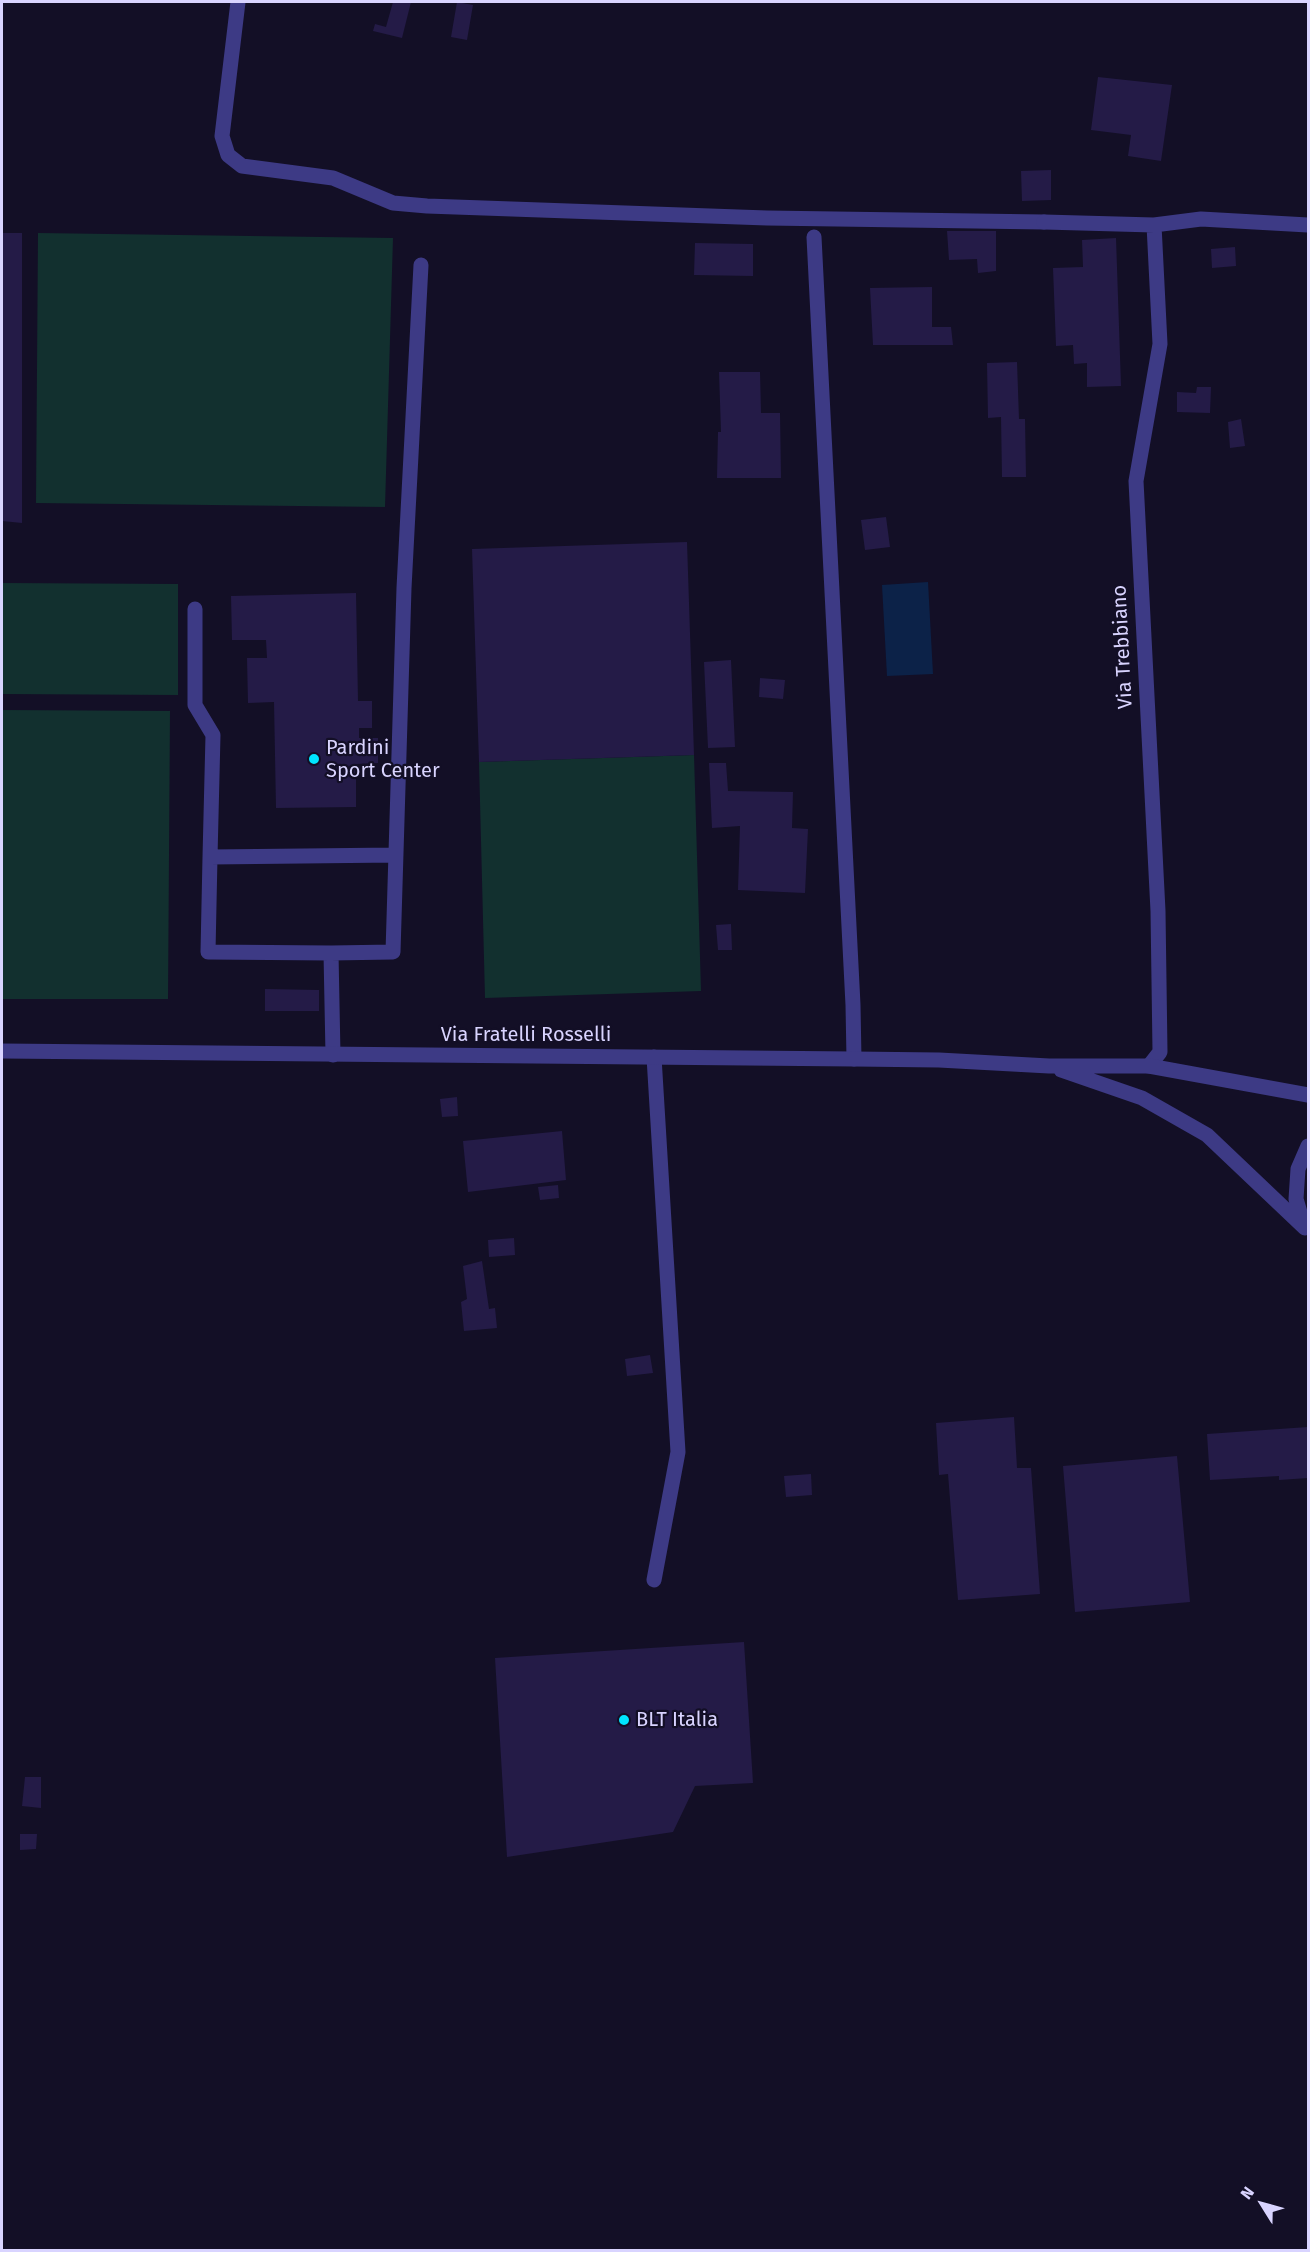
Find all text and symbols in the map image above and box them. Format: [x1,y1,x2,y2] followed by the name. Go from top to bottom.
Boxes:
[1108,584,1138,710] street label: Via Trebbiano
[326,736,440,783] place label: Pardini Sport Center
[307,752,321,766] marker: Pardini Sport Center
[441,1023,611,1047] street label: Via Fratelli Rosselli
[636,1708,718,1732] place label: BLT Italia
[617,1713,631,1727] marker: BLT Italia
[1232,2174,1292,2234] north arrow
[1236,2183,1258,2203] text: N

